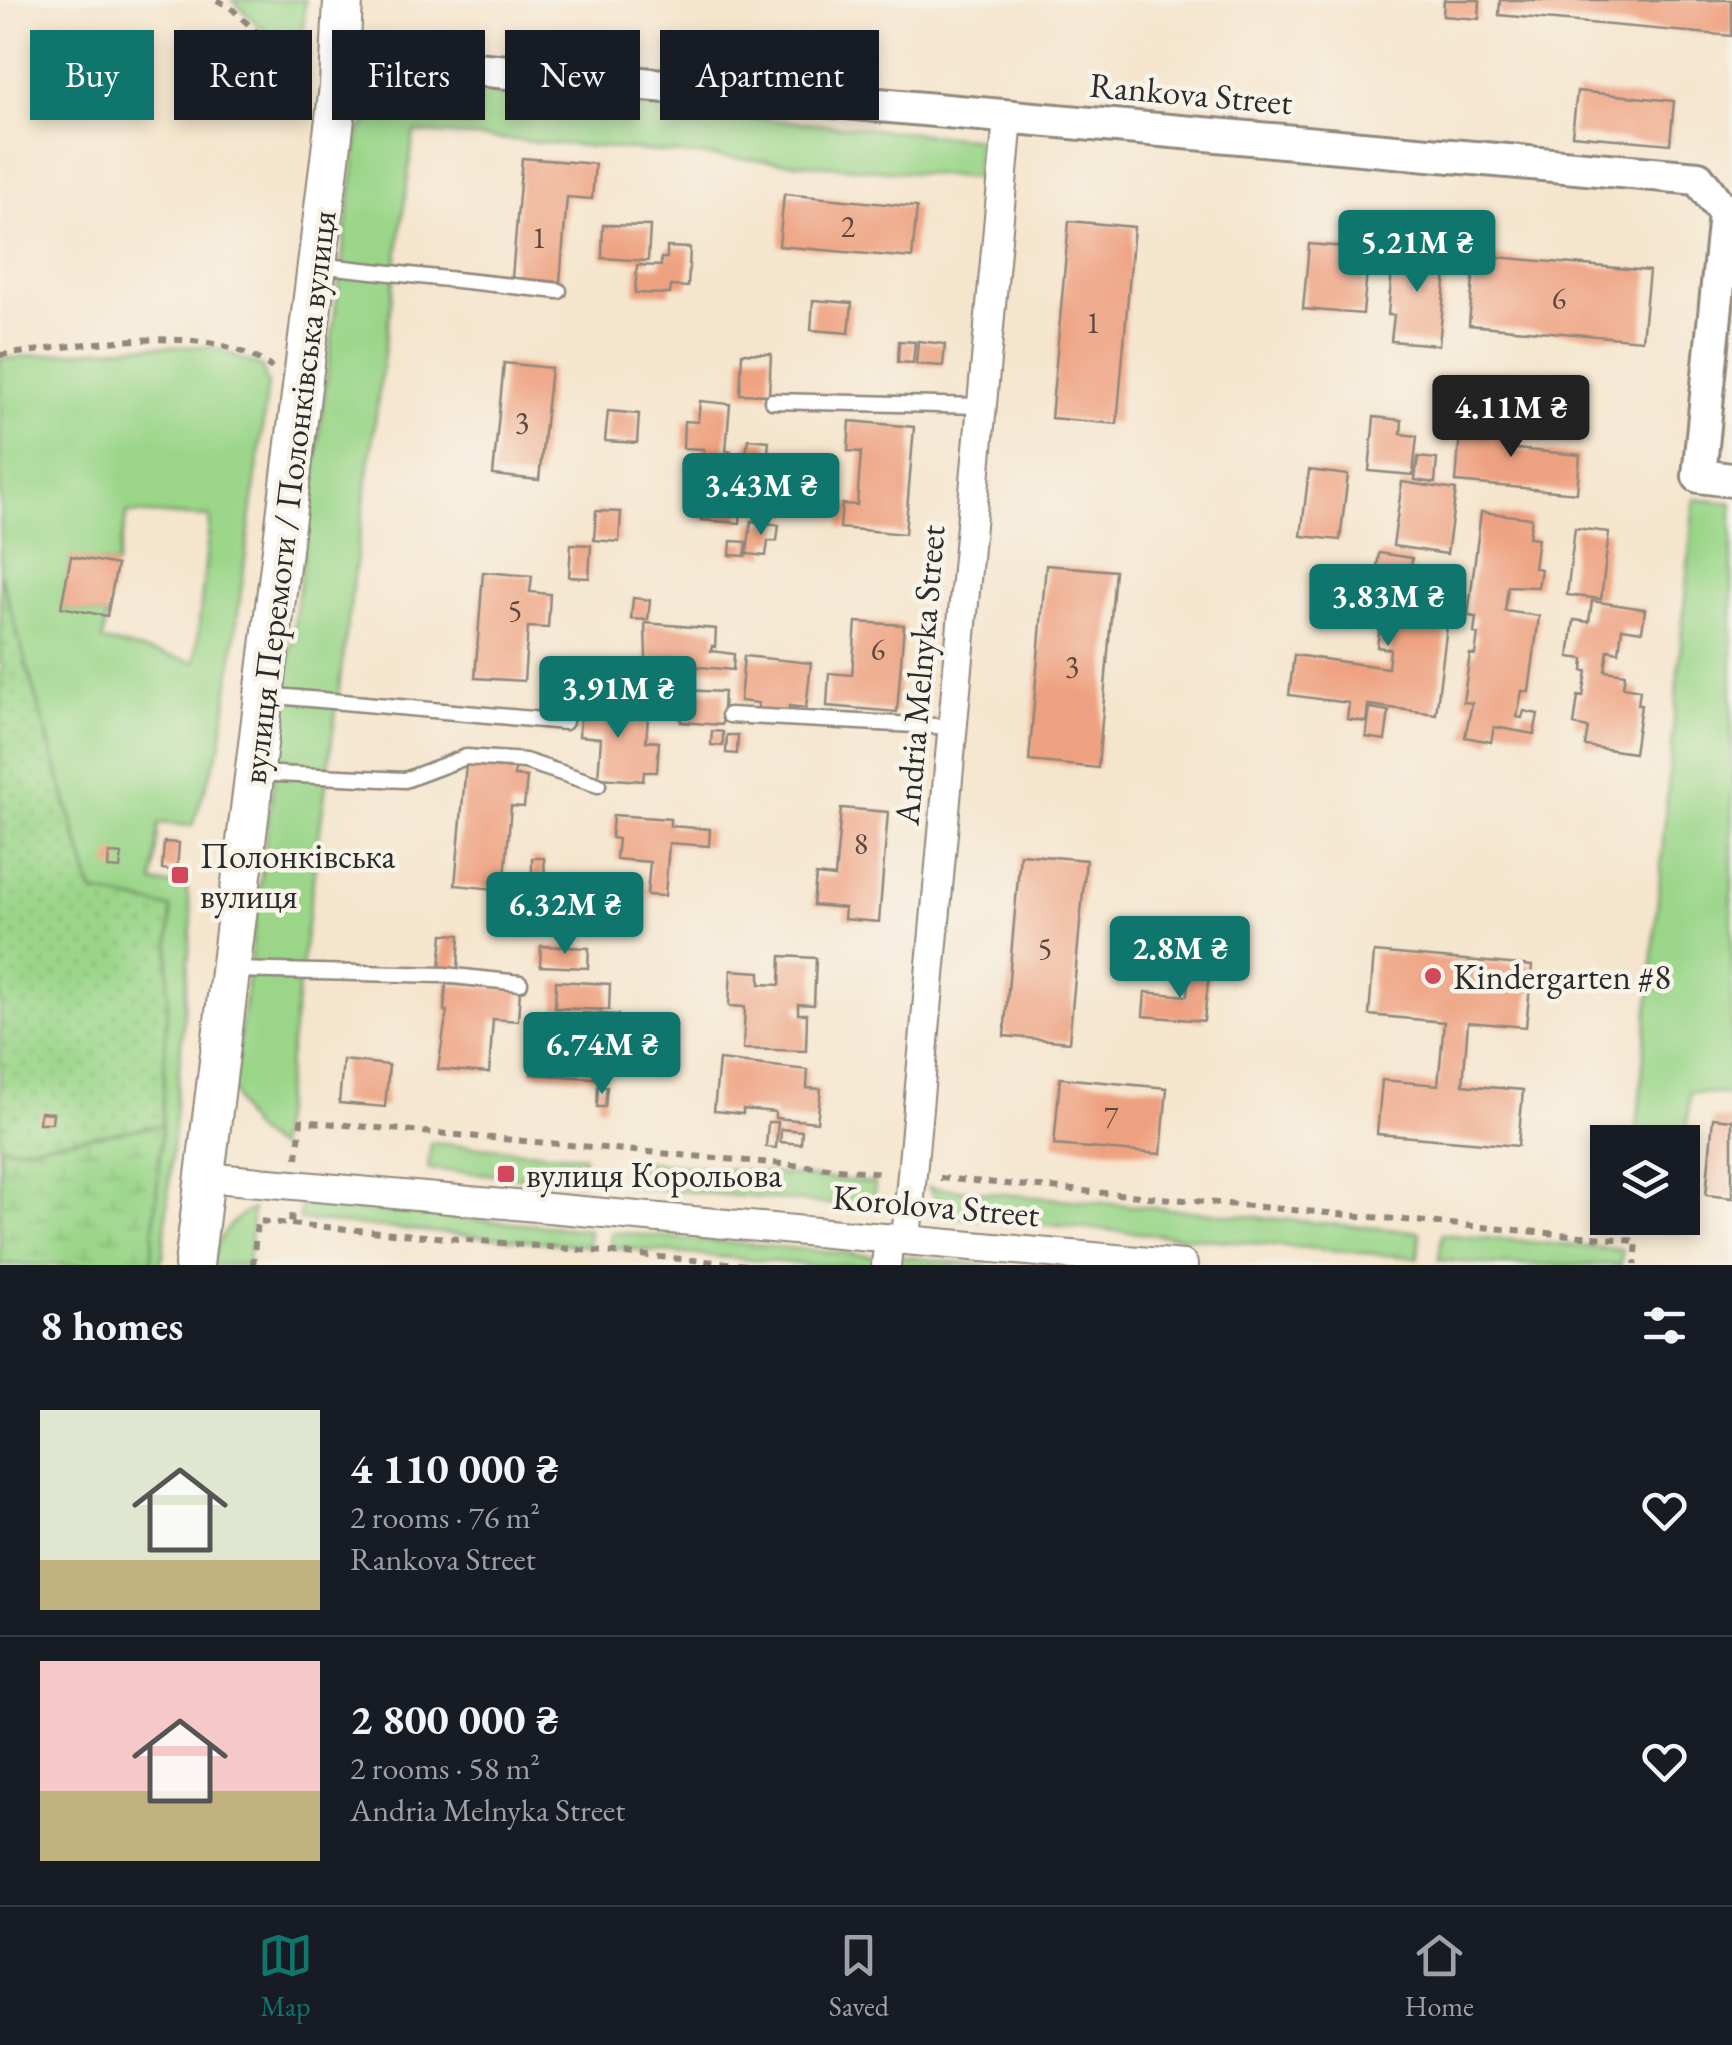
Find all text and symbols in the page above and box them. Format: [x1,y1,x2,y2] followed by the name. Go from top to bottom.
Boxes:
[30,30,154,120] chip: Buy
[174,30,312,120] chip: Rent
[332,30,485,120] chip: Filters
[505,30,640,120] chip: New
[660,30,879,120] chip: Apartment
[1088,62,1294,124] street label: Rankova Street
[841,207,856,246] house number: 2
[230,208,347,786] street label: вулиця Перемоги / Полонківська вулиця
[1325,210,1509,295] pin: 5.21M ₴
[532,218,546,257] house number: 1
[1360,221,1474,263] text: 5.21M ₴
[1552,279,1566,318] house number: 6
[1086,303,1100,342] house number: 1
[1419,375,1603,460] pin: 4.11M ₴
[1454,386,1568,428] text: 4.11M ₴
[515,403,529,442] house number: 3
[669,453,853,538] pin: 3.43M ₴
[704,464,818,506] text: 3.43M ₴
[883,523,955,828] street label: Andria Melnyka Street
[1296,564,1480,649] pin: 3.83M ₴
[1331,575,1445,617] text: 3.83M ₴
[508,591,522,630] house number: 5
[871,630,885,669] house number: 6
[1065,647,1079,686] house number: 3
[526,656,710,741] pin: 3.91M ₴
[561,667,675,709] text: 3.91M ₴
[854,824,868,863] house number: 8
[200,833,396,919] place label: Полонківська вулиця
[169,864,191,886] marker: Полонківська вулиця
[473,872,657,957] pin: 6.32M ₴
[508,883,622,925] text: 6.32M ₴
[1099,916,1261,1001] pin: 2.8M ₴
[1132,927,1228,969] text: 2.8M ₴
[1038,929,1052,968] house number: 5
[1453,954,1671,999] place label: Kindergarten #8
[1422,965,1444,987] marker: Kindergarten #8
[510,1012,694,1097] pin: 6.74M ₴
[545,1023,659,1065] text: 6.74M ₴
[1104,1097,1119,1136] house number: 7
[1590,1125,1700,1235] map controls
[1590,1125,1700,1235] button: layers
[526,1152,782,1198] place label: вулиця Корольова
[495,1163,517,1185] marker: вулиця Корольова
[831,1174,1041,1236] street label: Korolova Street
[40,1298,183,1353] text: 8 homes
[1637,1298,1692,1353] icon: filters
[350,1441,559,1496] text: 4 110 000 ₴
[120,1450,240,1570] icon: home
[1637,1483,1692,1538] icon: heart
[350,1496,540,1538] text: 2 rooms · 76 m²
[350,1538,536,1580] text: Rankova Street
[350,1692,559,1747] text: 2 800 000 ₴
[120,1701,240,1821] icon: home
[1637,1734,1692,1789] icon: heart
[350,1747,540,1789] text: 2 rooms · 58 m²
[350,1789,625,1831] text: Andria Melnyka Street
[258,1928,313,2024] tab: Map
[829,1928,889,2024] tab: Saved
[1405,1928,1474,2024] tab: Home

